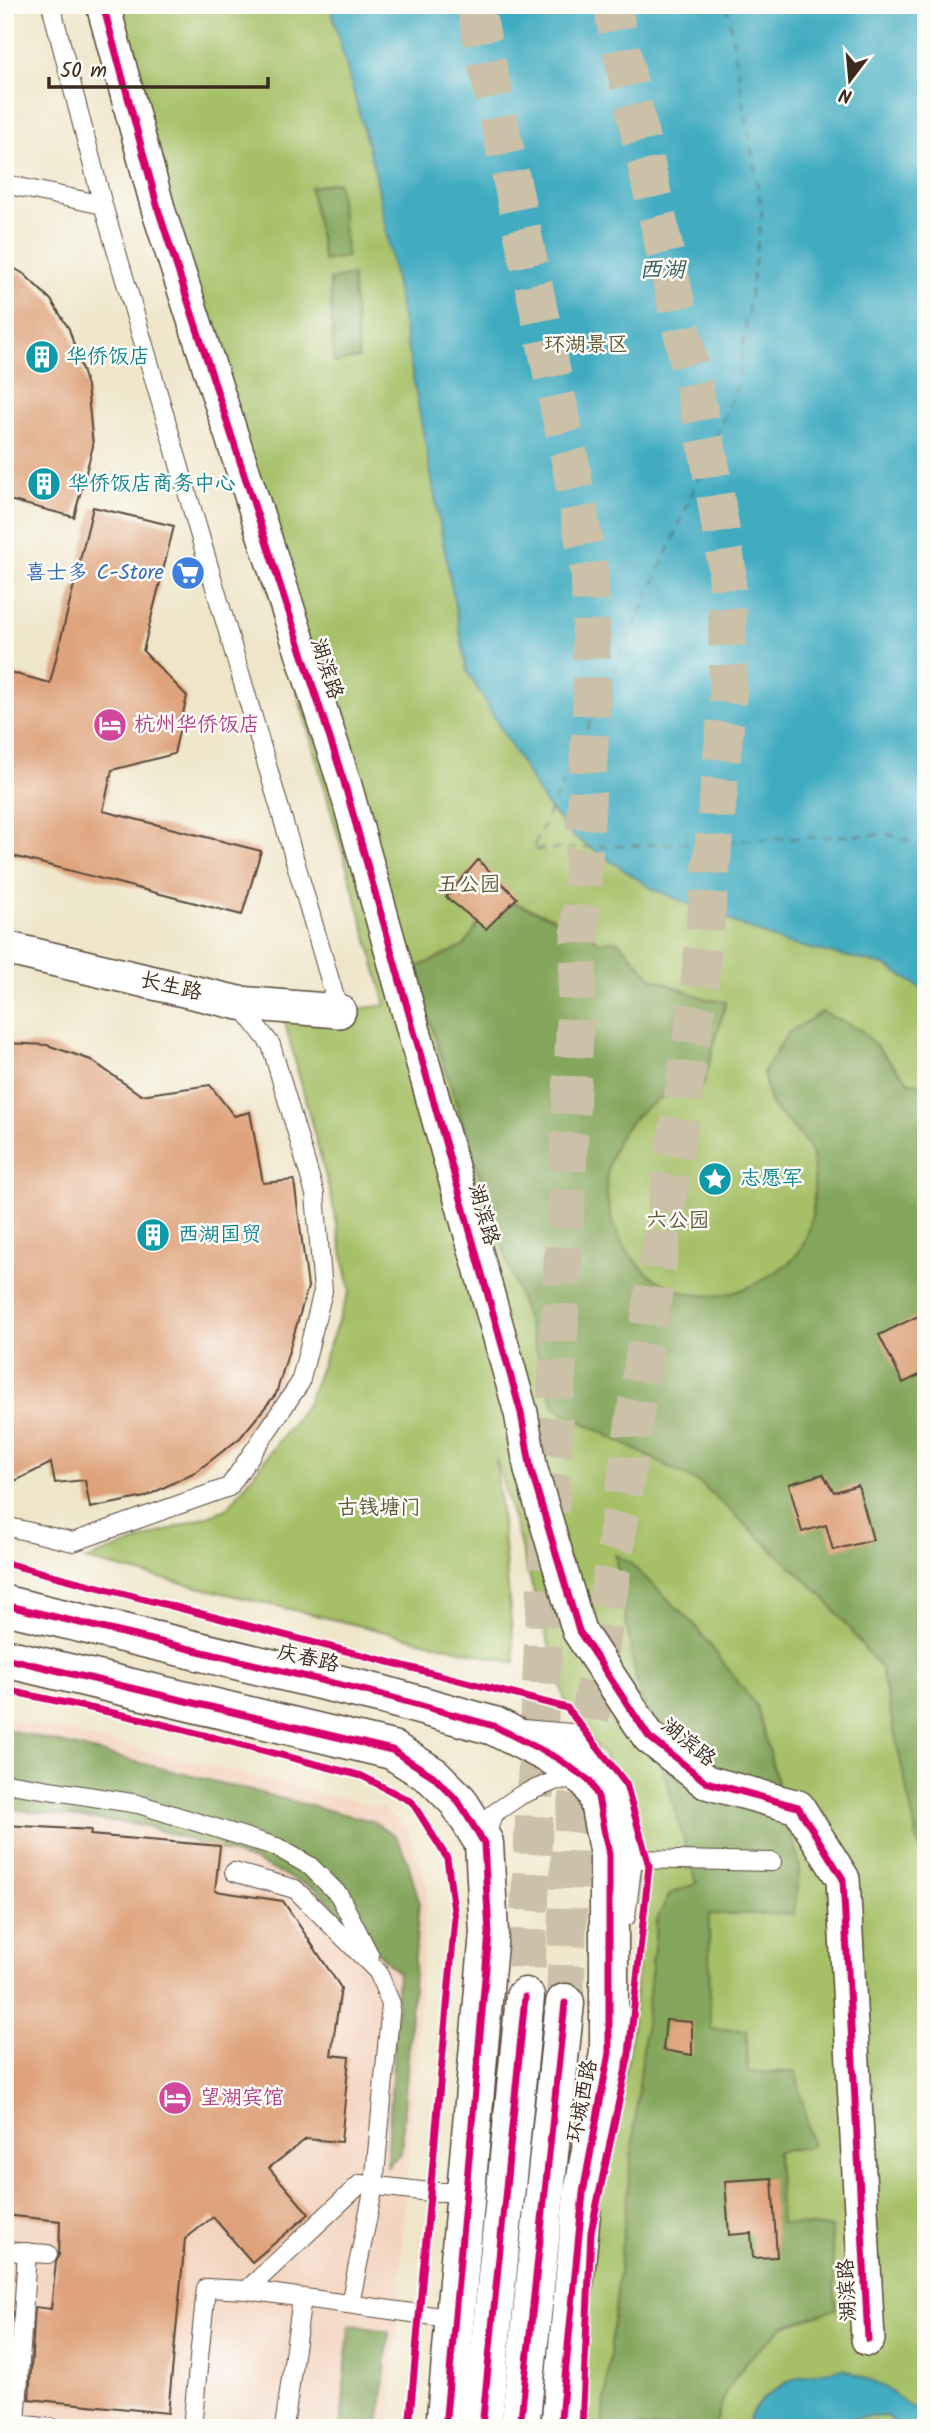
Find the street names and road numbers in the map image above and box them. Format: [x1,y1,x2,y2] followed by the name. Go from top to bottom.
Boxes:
[301,634,351,704] street label: 湖滨路
[137,964,205,1010] street label: 长生路
[458,1180,508,1250] street label: 湖滨路
[274,1636,342,1682] street label: 庆春路
[653,1710,723,1776] street label: 湖滨路
[559,2057,607,2145] street label: 环城西路
[830,2258,866,2322] street label: 湖滨路

